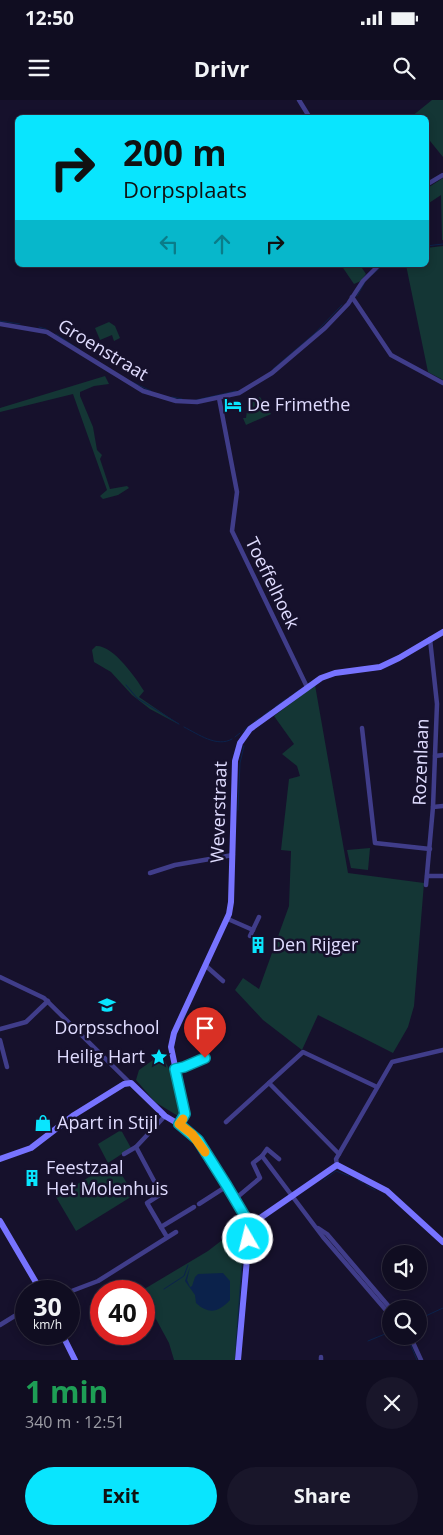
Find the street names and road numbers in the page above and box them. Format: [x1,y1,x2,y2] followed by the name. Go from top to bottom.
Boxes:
[54,313,153,385] street label: Groenstraat
[240,533,306,633] street label: Toeffelhoek
[406,718,434,806] street label: Rozenlaan
[204,761,232,863] street label: Weverstraat

